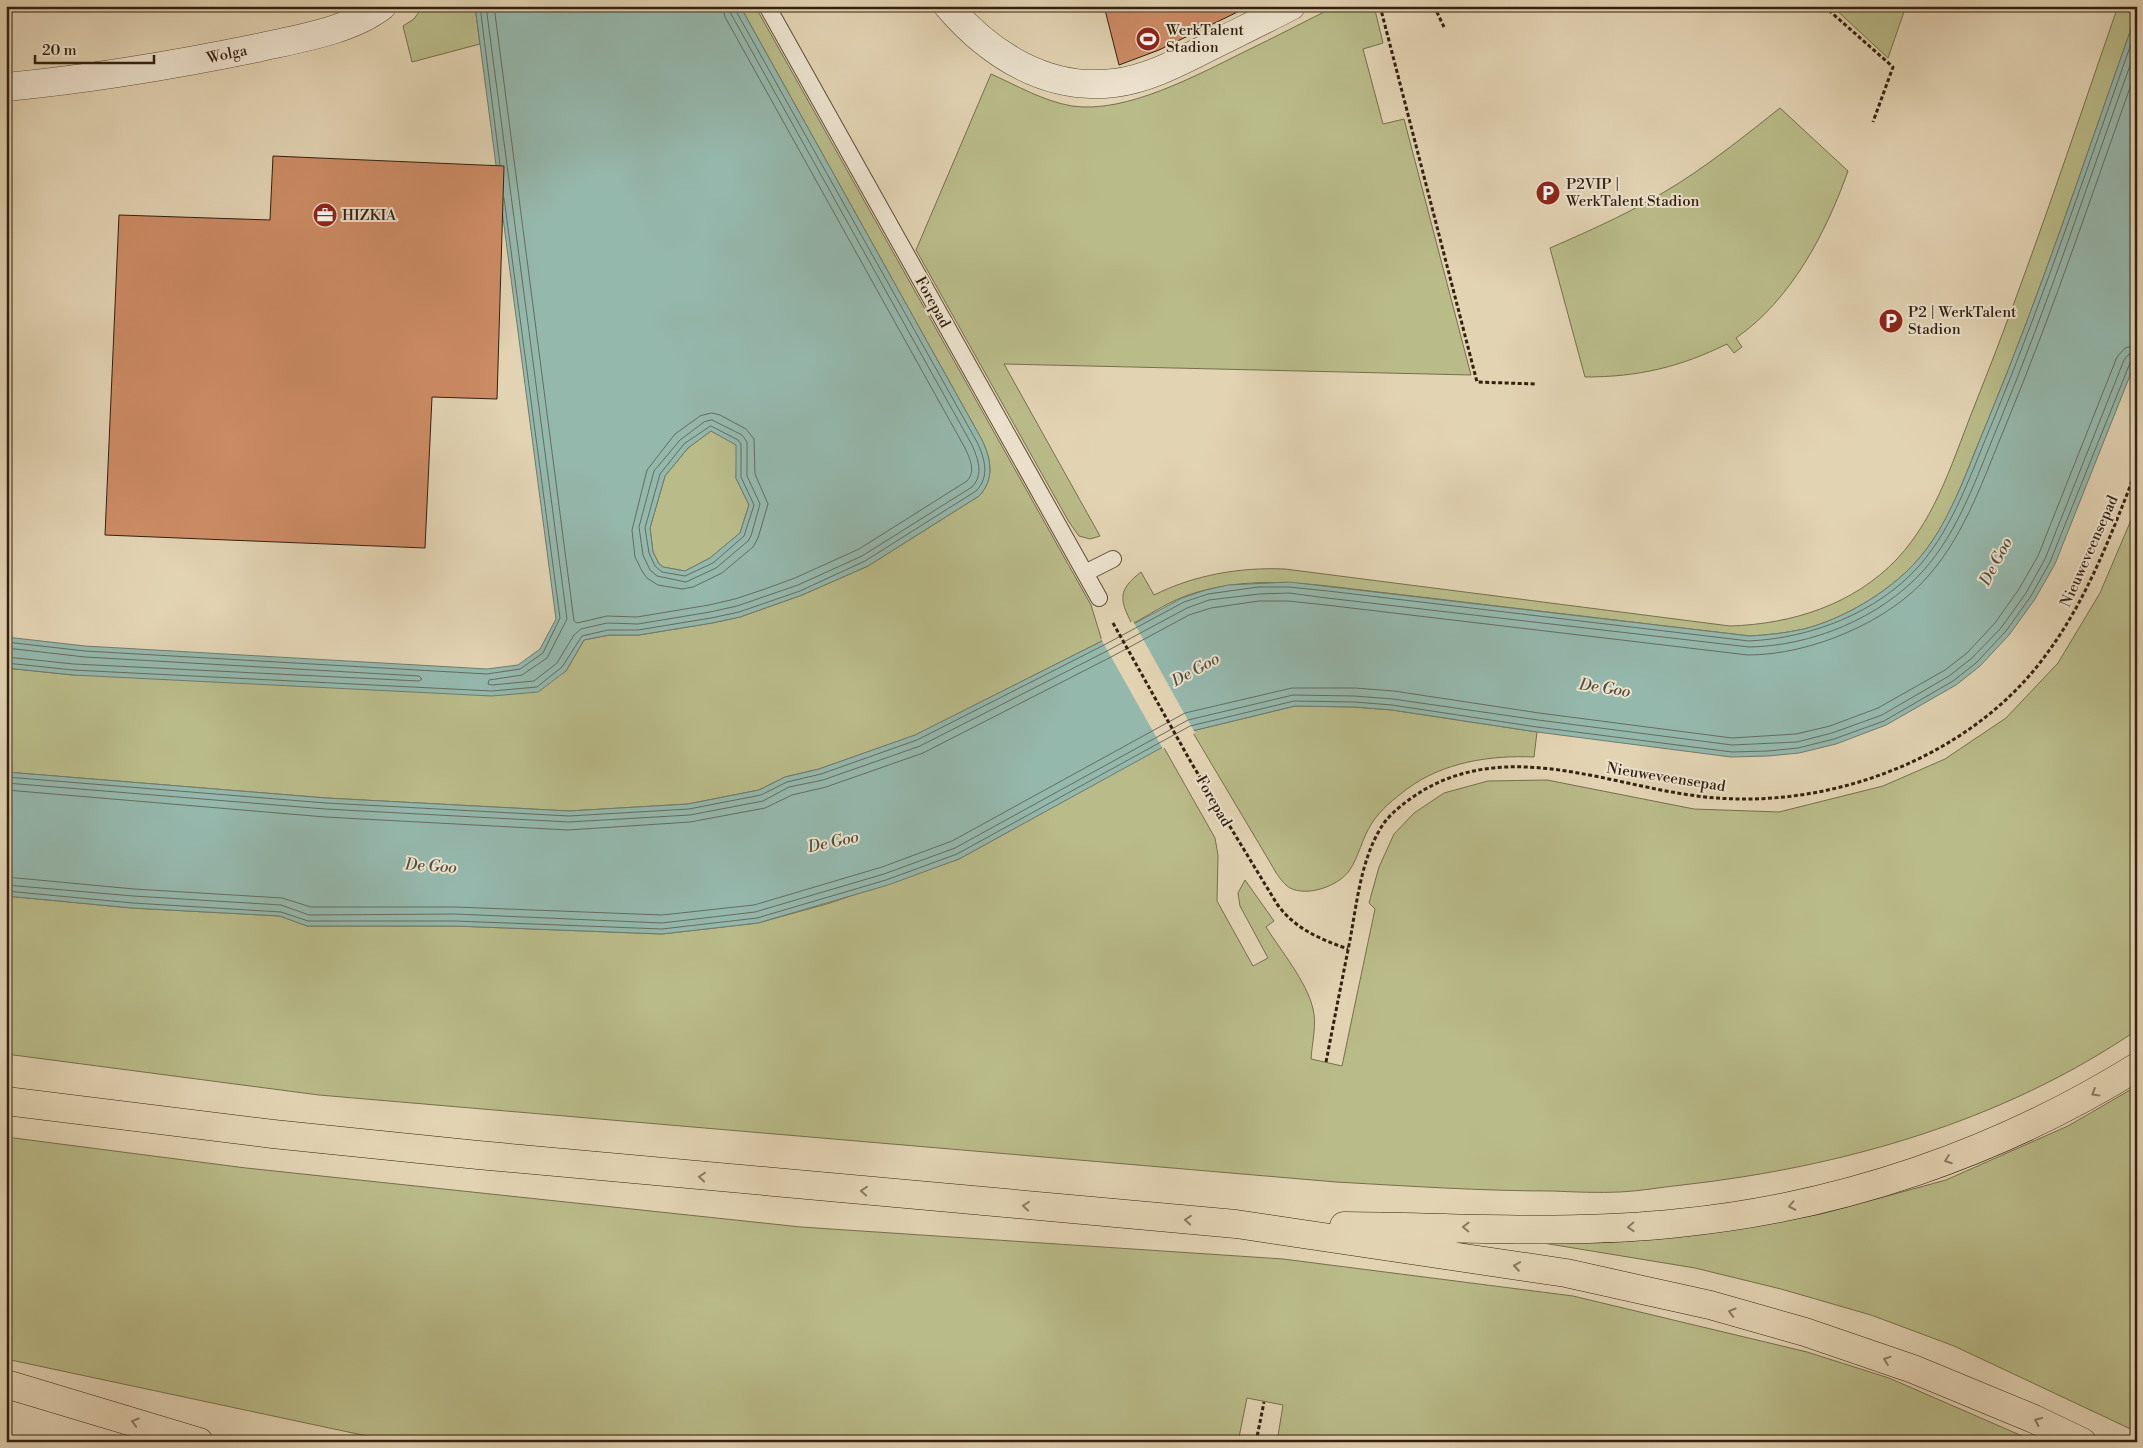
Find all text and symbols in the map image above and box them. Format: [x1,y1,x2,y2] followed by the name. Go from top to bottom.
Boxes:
[1165,21,1245,57] place label: WerkTalent Stadion
[1135,26,1161,52] sports icon: WerkTalent Stadion
[35,32,154,64] scale bar
[42,41,77,60] text: 20 m
[204,41,249,68] street label: Wolga
[1565,175,1700,211] place label: P2VIP | WerkTalent Stadion
[1535,180,1561,206] parking icon: P2VIP | WerkTalent Stadion
[312,202,338,228] office icon: HIZKIA
[342,206,397,225] place label: HIZKIA
[911,273,955,332] street label: Forepad
[1908,303,2017,339] place label: P2 | WerkTalent Stadion
[1878,308,1904,334] parking icon: P2 | WerkTalent Stadion
[2056,492,2123,610] street label: Nieuweveensepad
[1974,534,2017,590] water label: De Goo
[1167,649,1223,692] water label: De Goo
[1577,674,1632,702] water label: De Goo
[1605,759,1727,796] street label: Nieuweveensepad
[1191,772,1236,831] street label: Forepad
[805,827,861,857] water label: De Goo
[403,854,457,878] water label: De Goo
[2092,1086,2101,1096] one-way arrow
[1944,1154,1952,1164] one-way arrow
[698,1171,706,1182] one-way arrow
[860,1186,868,1197] one-way arrow
[1022,1200,1030,1211] one-way arrow
[1787,1200,1796,1211] one-way arrow
[1184,1215,1192,1226] one-way arrow
[1626,1221,1634,1232] one-way arrow
[1462,1222,1470,1233] one-way arrow
[1513,1261,1521,1272] one-way arrow
[1729,1307,1737,1317] one-way arrow
[1884,1356,1892,1366] one-way arrow
[2034,1417,2043,1428] one-way arrow
[132,1418,140,1428] one-way arrow

